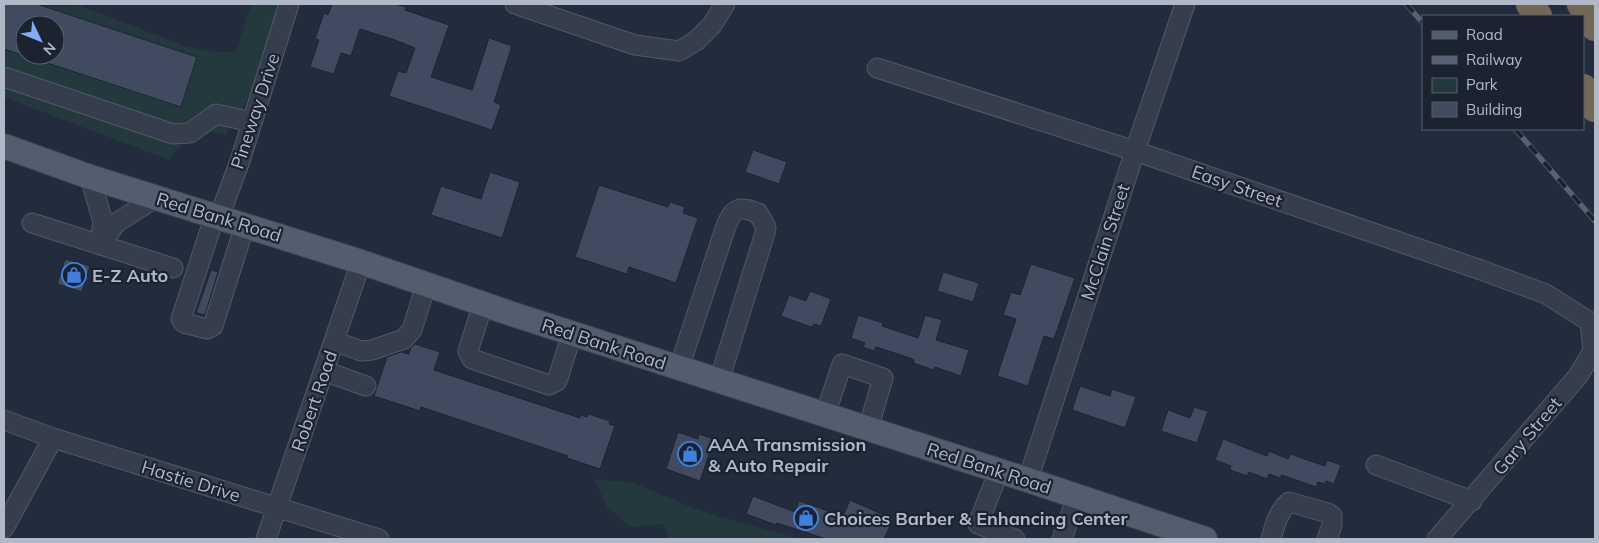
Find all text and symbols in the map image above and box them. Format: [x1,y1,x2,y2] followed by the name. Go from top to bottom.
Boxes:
[15,15,65,65] north arrow
[1422,15,1584,130] legend
[1466,25,1503,44] text: Road
[39,39,60,59] text: N
[226,50,284,172] street label: Pineway Drive
[1466,50,1522,69] text: Railway
[1466,75,1498,94] text: Park
[1466,100,1522,119] text: Building
[1189,160,1285,212] street label: Easy Street
[1075,181,1135,303] street label: McClain Street
[154,187,284,247] street label: Red Bank Road
[61,262,87,288] shop icon: E-Z Auto
[92,264,168,287] place label: E-Z Auto
[539,313,669,375] street label: Red Bank Road
[286,347,342,455] street label: Robert Road
[1488,392,1566,480] street label: Gary Street
[708,433,866,477] place label: AAA Transmission & Auto Repair
[924,437,1054,499] street label: Red Bank Road
[677,441,703,467] shop icon: AAA Transmission & Auto Repair
[139,455,243,507] street label: Hastie Drive
[793,505,819,531] shop icon: Choices Barber & Enhancing Center
[824,507,1128,530] place label: Choices Barber & Enhancing Center

